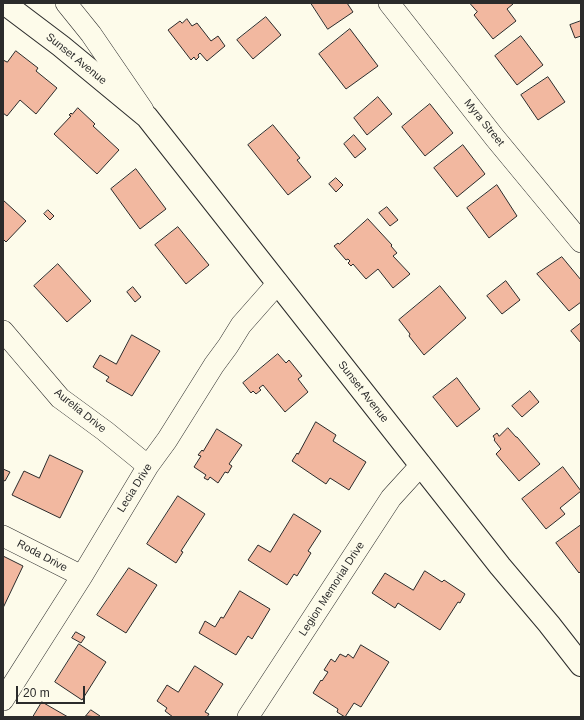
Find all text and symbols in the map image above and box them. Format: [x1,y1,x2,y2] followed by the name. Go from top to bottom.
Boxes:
[43,30,109,88] street label: Sunset Avenue
[461,97,507,149] street label: Myra Street
[335,359,391,425] street label: Sunset Avenue
[51,386,109,436] street label: Aurelia Drive
[115,461,155,515] street label: Lecia Drive
[15,537,69,575] street label: Roda Drive
[296,539,368,639] street label: Legion Memorial Drive
[18,678,87,704] scale bar
[23,686,50,700] text: 20 m

